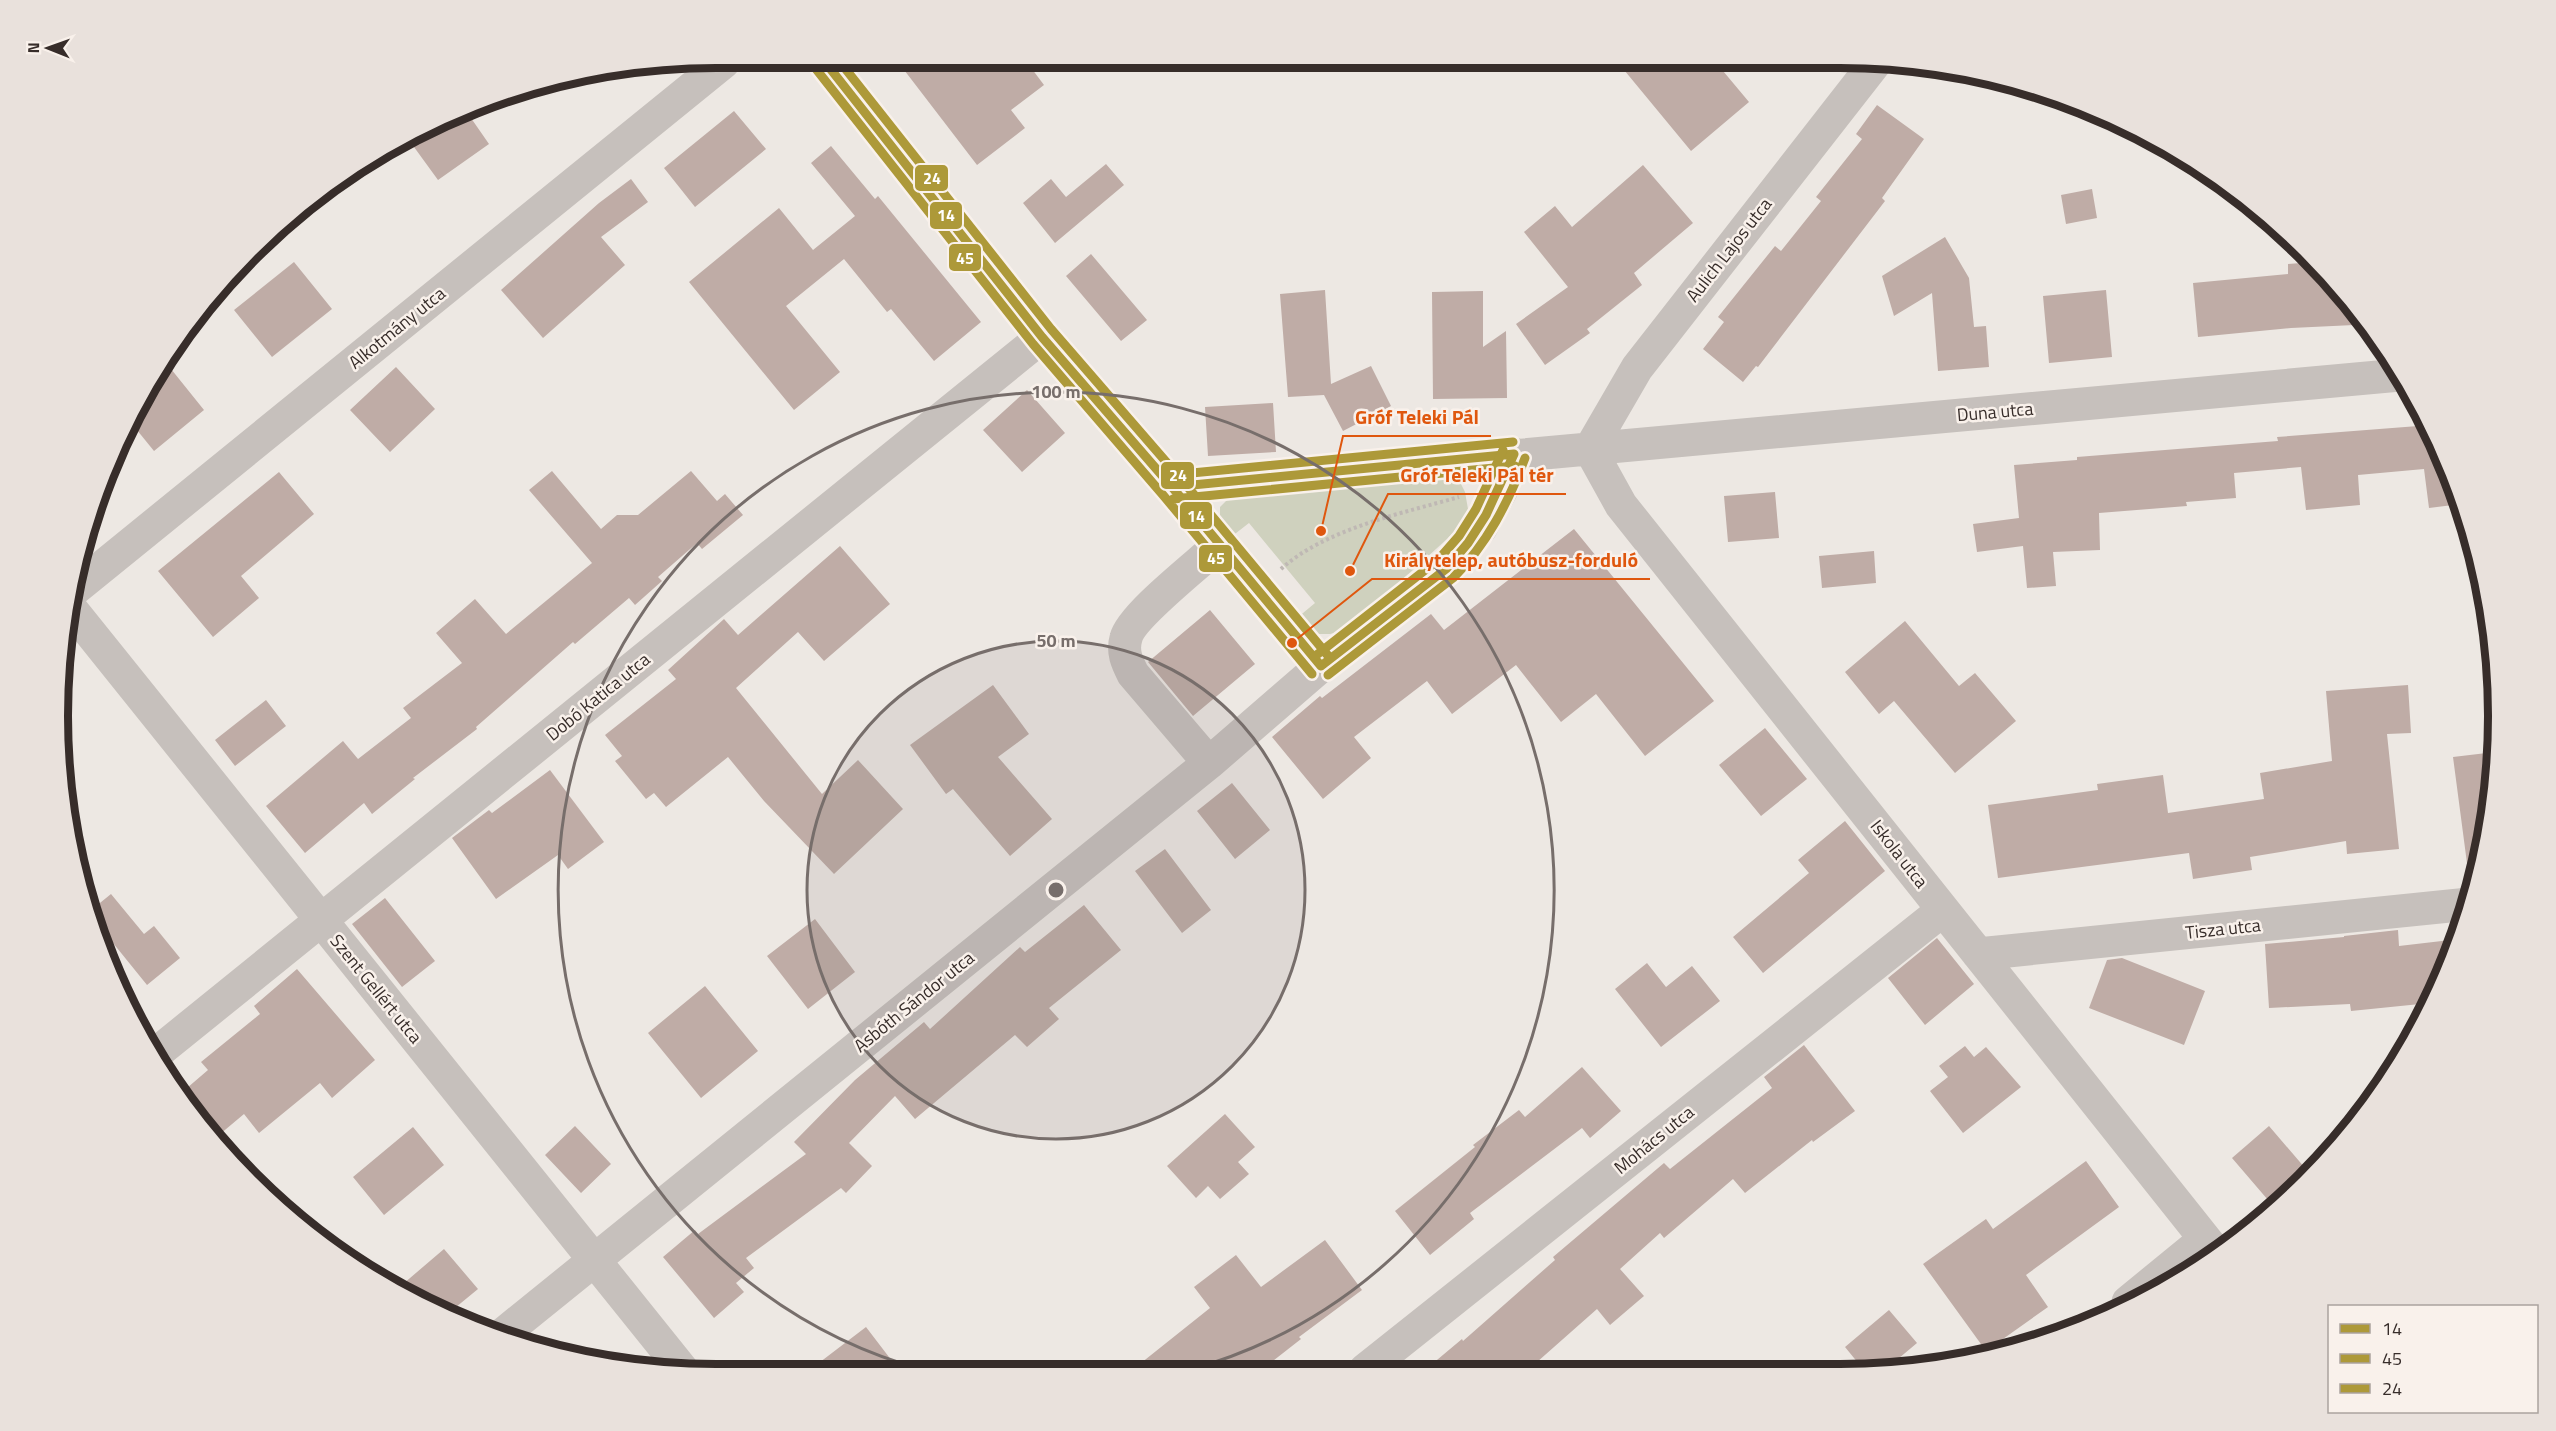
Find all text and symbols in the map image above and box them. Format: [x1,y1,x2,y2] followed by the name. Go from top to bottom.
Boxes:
[18,18,78,78] north arrow
[21,42,45,53] text: N
[914,164,949,192] line badge: 24
[923,166,941,190] text: 24
[1679,192,1778,308] street label: Aulich Lajos utca
[929,201,963,230] line badge: 14
[937,203,955,227] text: 14
[948,243,982,272] line badge: 45
[956,246,974,270] text: 45
[342,280,451,375] street label: Alkotmány utca
[1031,378,1081,405] text: 100 m
[1956,395,2034,428] street label: Duna utca
[1343,398,1491,436] callout: Gróf Teleki Pál
[1355,401,1479,432] text: Gróf Teleki Pál
[1388,456,1566,494] callout: Gróf Teleki Pál tér
[1400,459,1554,490] text: Gróf Teleki Pál tér
[1160,461,1195,490] line badge: 24
[1169,463,1187,487] text: 24
[1179,501,1213,530] line badge: 14
[1187,504,1205,528] text: 14
[1372,541,1650,579] callout: Királytelep, autóbusz-forduló
[1198,544,1233,573] line badge: 45
[1384,544,1638,575] text: Királytelep, autóbusz-forduló
[1207,546,1225,570] text: 45
[1036,627,1076,654] text: 50 m
[540,646,656,747] street label: Dobó Katica utca
[1864,814,1935,894] street label: Iskola utca
[1046,880,1066,900] centre of rings
[2184,911,2262,946] street label: Tisza utca
[324,928,429,1049] street label: Szent Gellért utca
[848,944,980,1059] street label: Asbóth Sándor utca
[1608,1099,1700,1180] street label: Mohács utca
[2328,1305,2538,1413] legend
[2382,1315,2402,1342] text: 14
[2382,1345,2402,1372] text: 45
[2382,1375,2402,1402] text: 24

